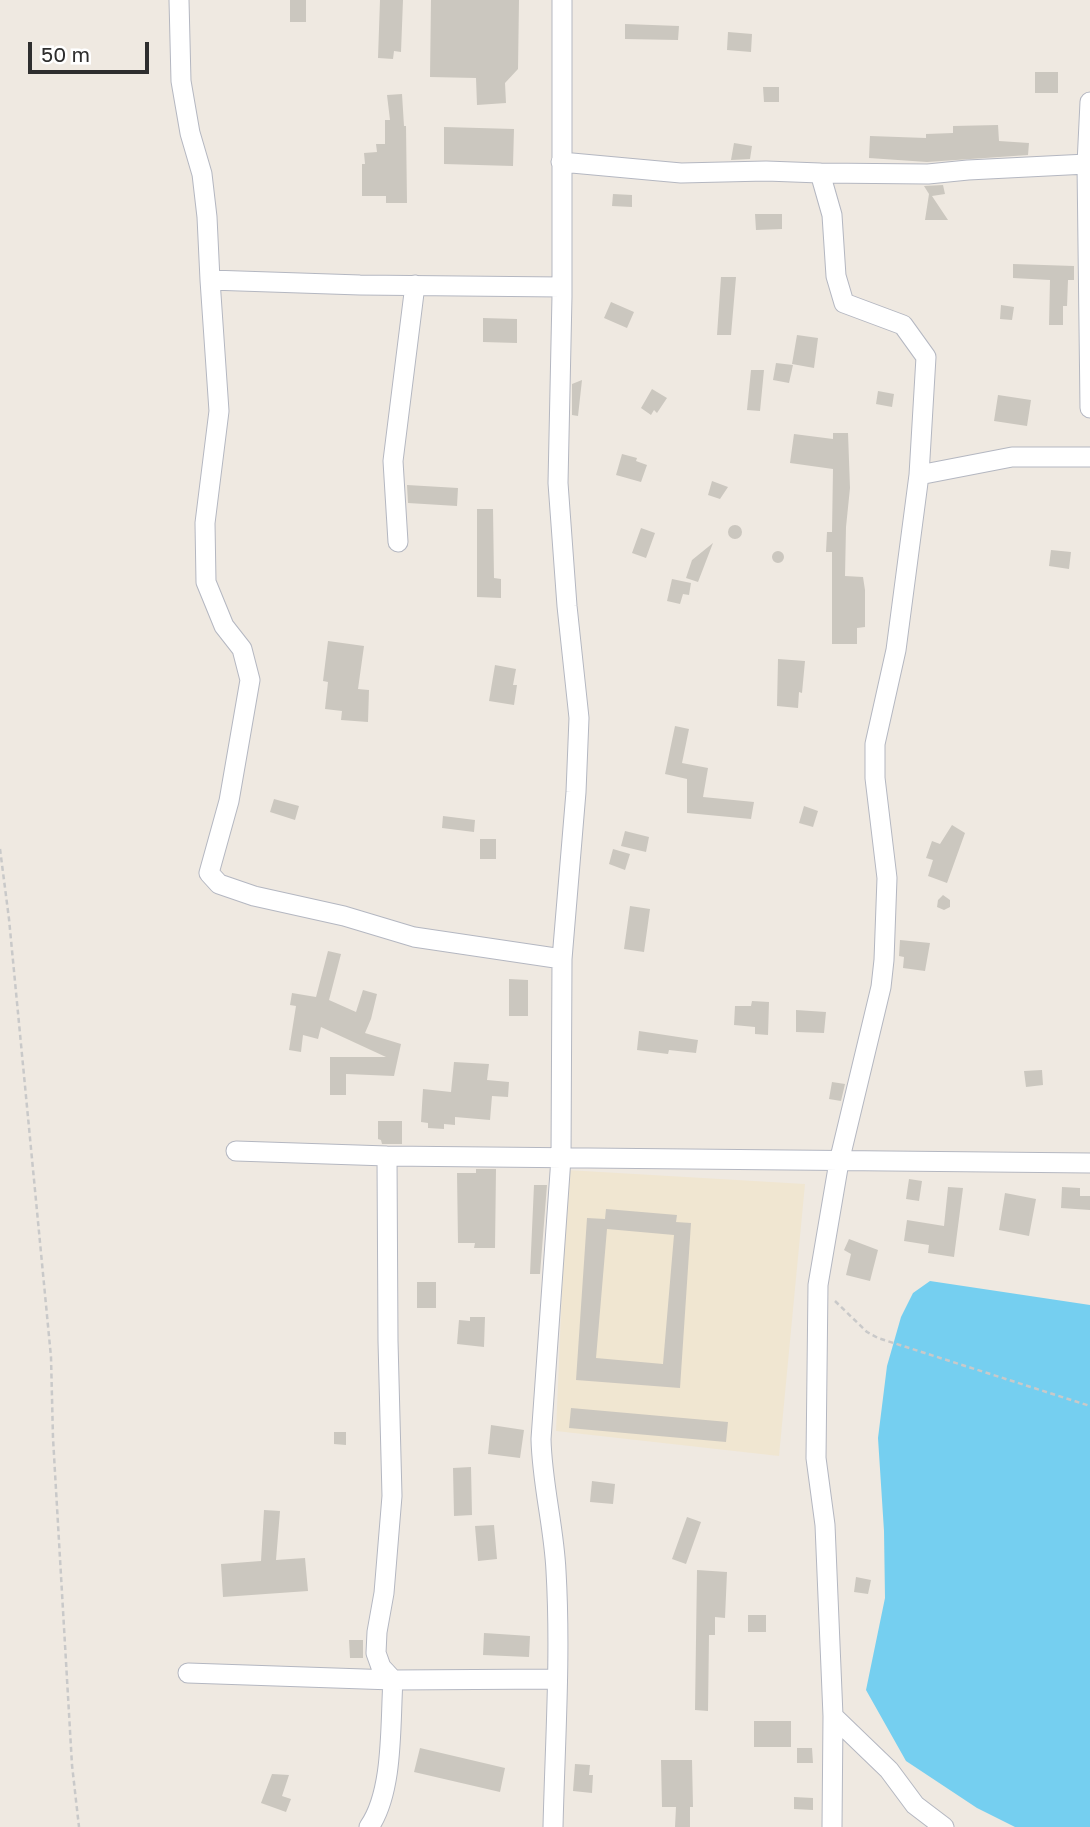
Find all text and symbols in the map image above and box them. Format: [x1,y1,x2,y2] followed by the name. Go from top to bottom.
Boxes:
[32,28,152,72] scale bar
[41,41,90,67] text: 50 m

